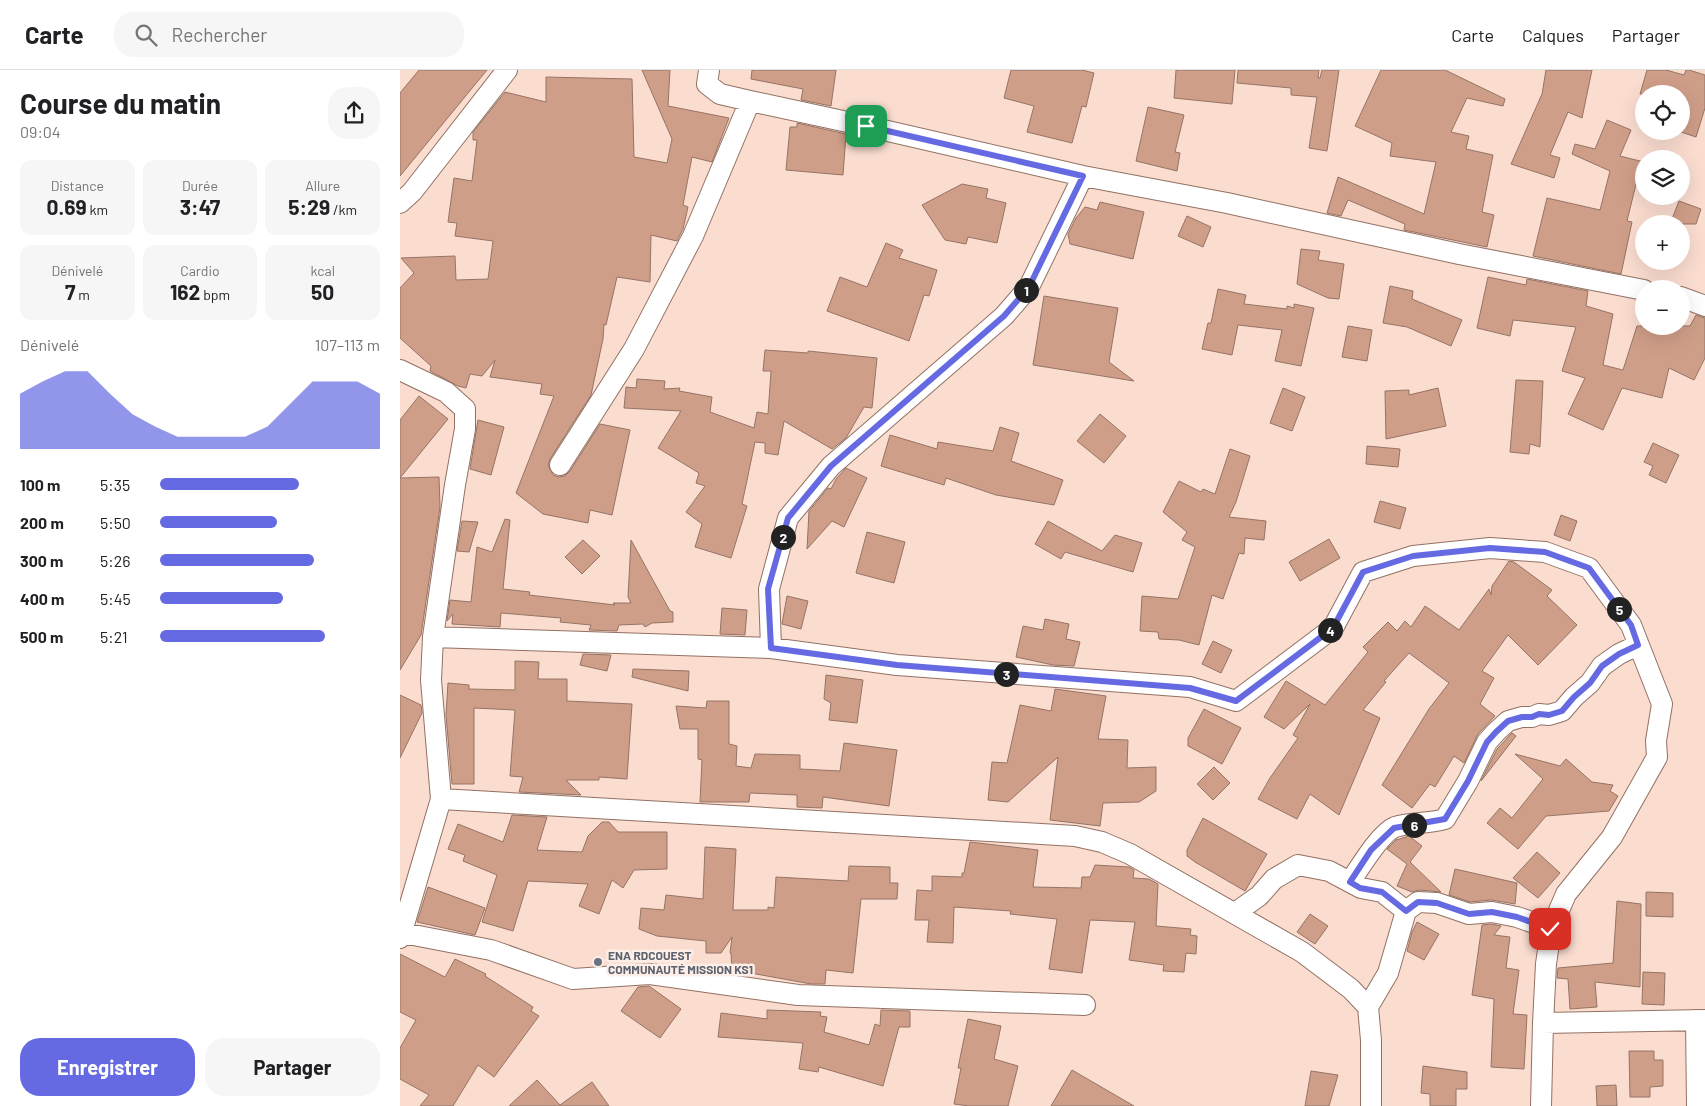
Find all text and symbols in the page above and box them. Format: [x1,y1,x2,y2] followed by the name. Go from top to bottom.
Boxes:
[114,12,464,57] search box
[25,20,84,49] text: Carte
[132,21,160,49] icon: search
[172,23,267,46] text: Rechercher
[1451,24,1494,46] text: Carte
[1522,24,1584,46] text: Calques
[1612,24,1680,46] text: Partager
[1635,85,1690,335] map controls
[1635,85,1690,140] button: locate
[20,86,221,120] text: Course du matin
[328,87,380,139] button: share
[845,105,887,147] pin
[852,112,880,140] icon: arrive
[20,122,61,141] text: 09:04
[1635,150,1690,205] button: layers
[51,177,104,194] text: Distance
[182,177,218,194] text: Durée
[305,177,340,194] text: Allure
[47,194,87,219] text: 0.69
[180,194,220,219] text: 3:47
[288,194,330,219] text: 5:29
[87,201,108,218] text: km
[330,201,357,218] text: /km
[1635,215,1690,270] button: +
[51,262,103,279] text: Dénivelé
[180,262,220,279] text: Cardio
[310,262,335,279] text: kcal
[1014,278,1038,302] pin: 1
[65,279,75,304] text: 7
[170,279,200,304] text: 162
[311,279,334,304] text: 50
[1635,280,1690,335] button: −
[1024,282,1029,299] text: 1
[75,286,90,303] text: m
[200,286,230,303] text: bpm
[20,335,79,354] text: Dénivelé
[315,335,380,354] text: 107–113 m
[20,475,60,494] text: 100 m
[100,475,130,494] text: 5:35
[20,513,64,532] text: 200 m
[100,513,131,532] text: 5:50
[770,524,796,550] pin: 2
[780,529,787,546] text: 2
[20,551,63,570] text: 300 m
[100,551,130,570] text: 5:26
[20,589,64,608] text: 400 m
[100,589,131,608] text: 5:45
[1606,596,1632,622] pin: 5
[1616,601,1623,618] text: 5
[1318,618,1342,642] pin: 4
[1326,622,1335,639] text: 4
[20,627,63,646] text: 500 m
[100,627,128,646] text: 5:21
[994,662,1018,686] pin: 3
[1003,666,1010,683] text: 3
[1402,812,1426,838] pin: 6
[1411,817,1418,834] text: 6
[1529,908,1571,950] pin
[1536,915,1564,943] icon: check
[608,948,753,976] place label: ENA RDCOUEST COMMUNAUTÉ MISSION KS1
[592,956,604,968] marker: ENA RDCOUEST COMMUNAUTÉ MISSION KS1
[20,1038,195,1096] button: Enregistrer
[205,1038,380,1096] button: Partager

